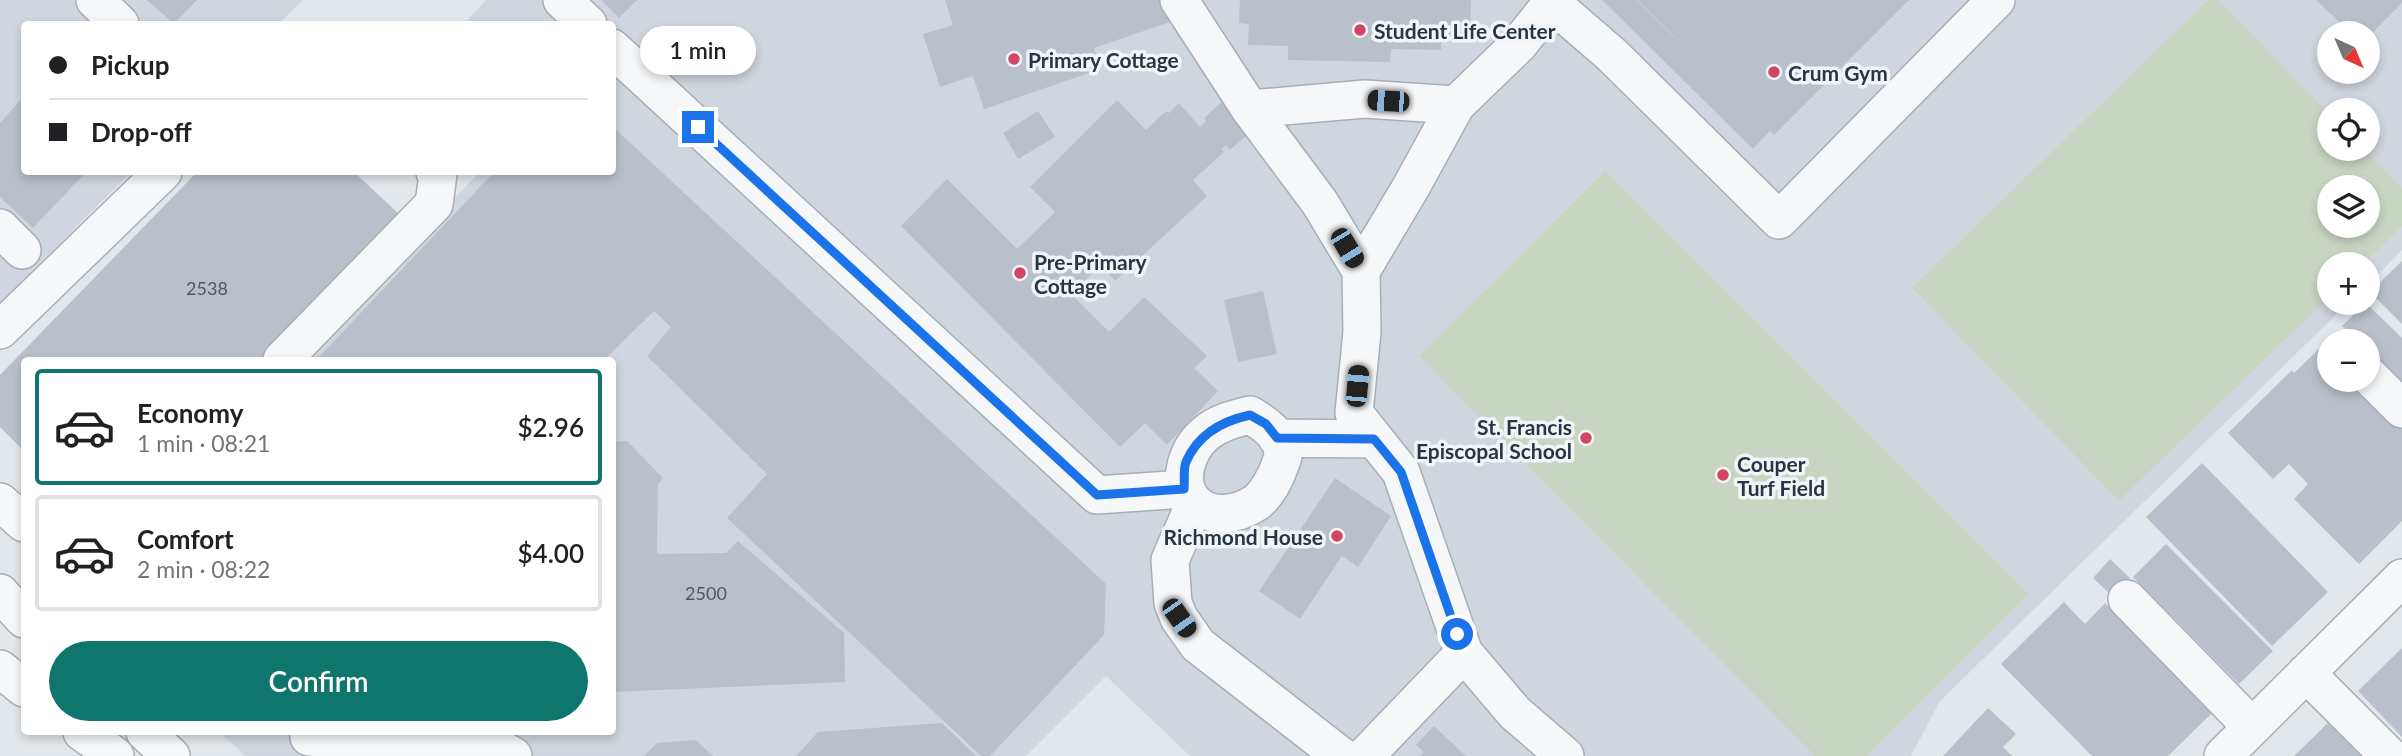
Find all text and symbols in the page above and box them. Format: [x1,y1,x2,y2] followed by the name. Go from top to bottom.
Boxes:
[1374,18,1556,43] place label: Student Life Center
[2317,21,2380,84] north arrow
[2317,21,2380,392] map controls
[1352,22,1368,38] marker: Student Life Center
[640,25,756,74] callout: 1 min
[670,36,726,64] text: 1 min
[1028,47,1179,72] place label: Primary Cottage
[91,49,170,81] text: Pickup
[1006,51,1022,67] marker: Primary Cottage
[1788,60,1888,85] place label: Crum Gym
[1766,64,1782,80] marker: Crum Gym
[1367,89,1410,113] car
[2317,98,2380,161] button: locate
[682,111,714,143] route end
[91,116,192,148] text: Drop-off
[2317,175,2380,238] button: layers
[1328,225,1367,271] car
[1034,249,1147,298] place label: Pre-Primary Cottage
[2317,252,2380,315] button: +
[1012,265,1028,281] marker: Pre-Primary Cottage
[186,277,228,299] house number: 2538
[2317,329,2380,392] button: −
[1345,364,1370,408] car
[53,396,116,459] icon: car
[137,397,243,429] text: Economy
[518,411,584,443] text: $2.96
[1416,414,1572,463] place label: St. Francis Episcopal School
[137,429,270,457] text: 1 min · 08:21
[1578,430,1594,446] marker: St. Francis Episcopal School
[1737,451,1825,500] place label: Couper Turf Field
[1715,467,1731,483] marker: Couper Turf Field
[53,522,116,585] icon: car
[137,523,234,555] text: Comfort
[1164,524,1323,549] place label: Richmond House
[1329,528,1345,544] marker: Richmond House
[518,537,584,569] text: $4.00
[137,555,270,583] text: 2 min · 08:22
[685,582,727,604] house number: 2500
[1159,595,1200,641] car
[1441,618,1473,650] route start
[49,641,588,721] button: Confirm

